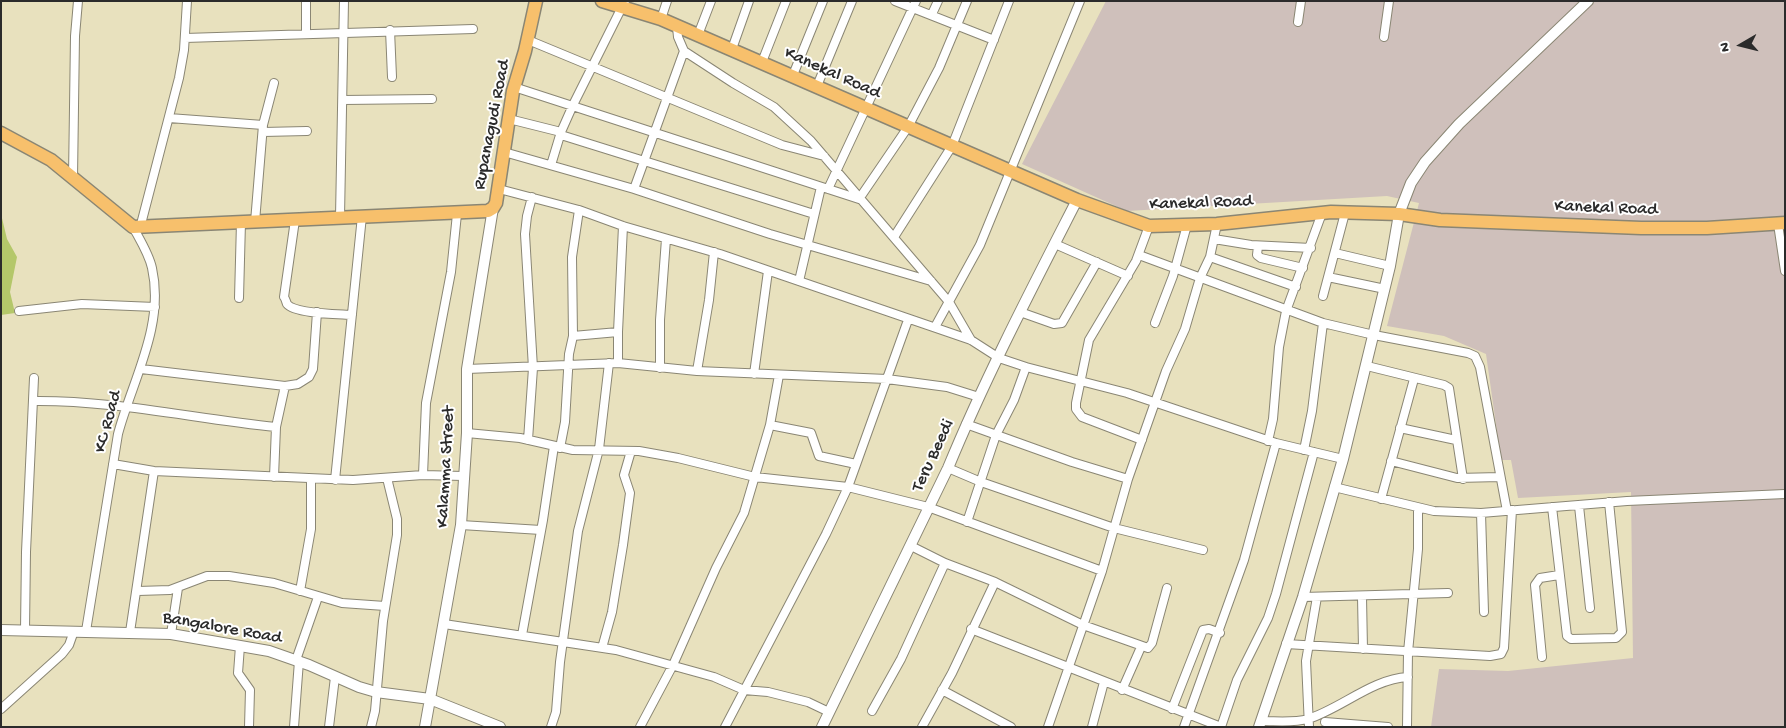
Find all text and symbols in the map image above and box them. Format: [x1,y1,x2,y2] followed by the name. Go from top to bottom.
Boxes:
[1716,20,1766,70] north arrow
[1717,41,1735,53] text: N
[780,43,884,105] street label: Kanekal Road
[470,58,516,192] street label: Rupanagudi Road
[1149,191,1253,217] street label: Kanekal Road
[1554,196,1658,222] street label: Kanekal Road
[90,389,128,455] street label: KC Road
[433,406,461,528] street label: Kalamma Street
[908,416,960,496] street label: Teru Beedi
[161,608,283,650] street label: Bangalore Road

